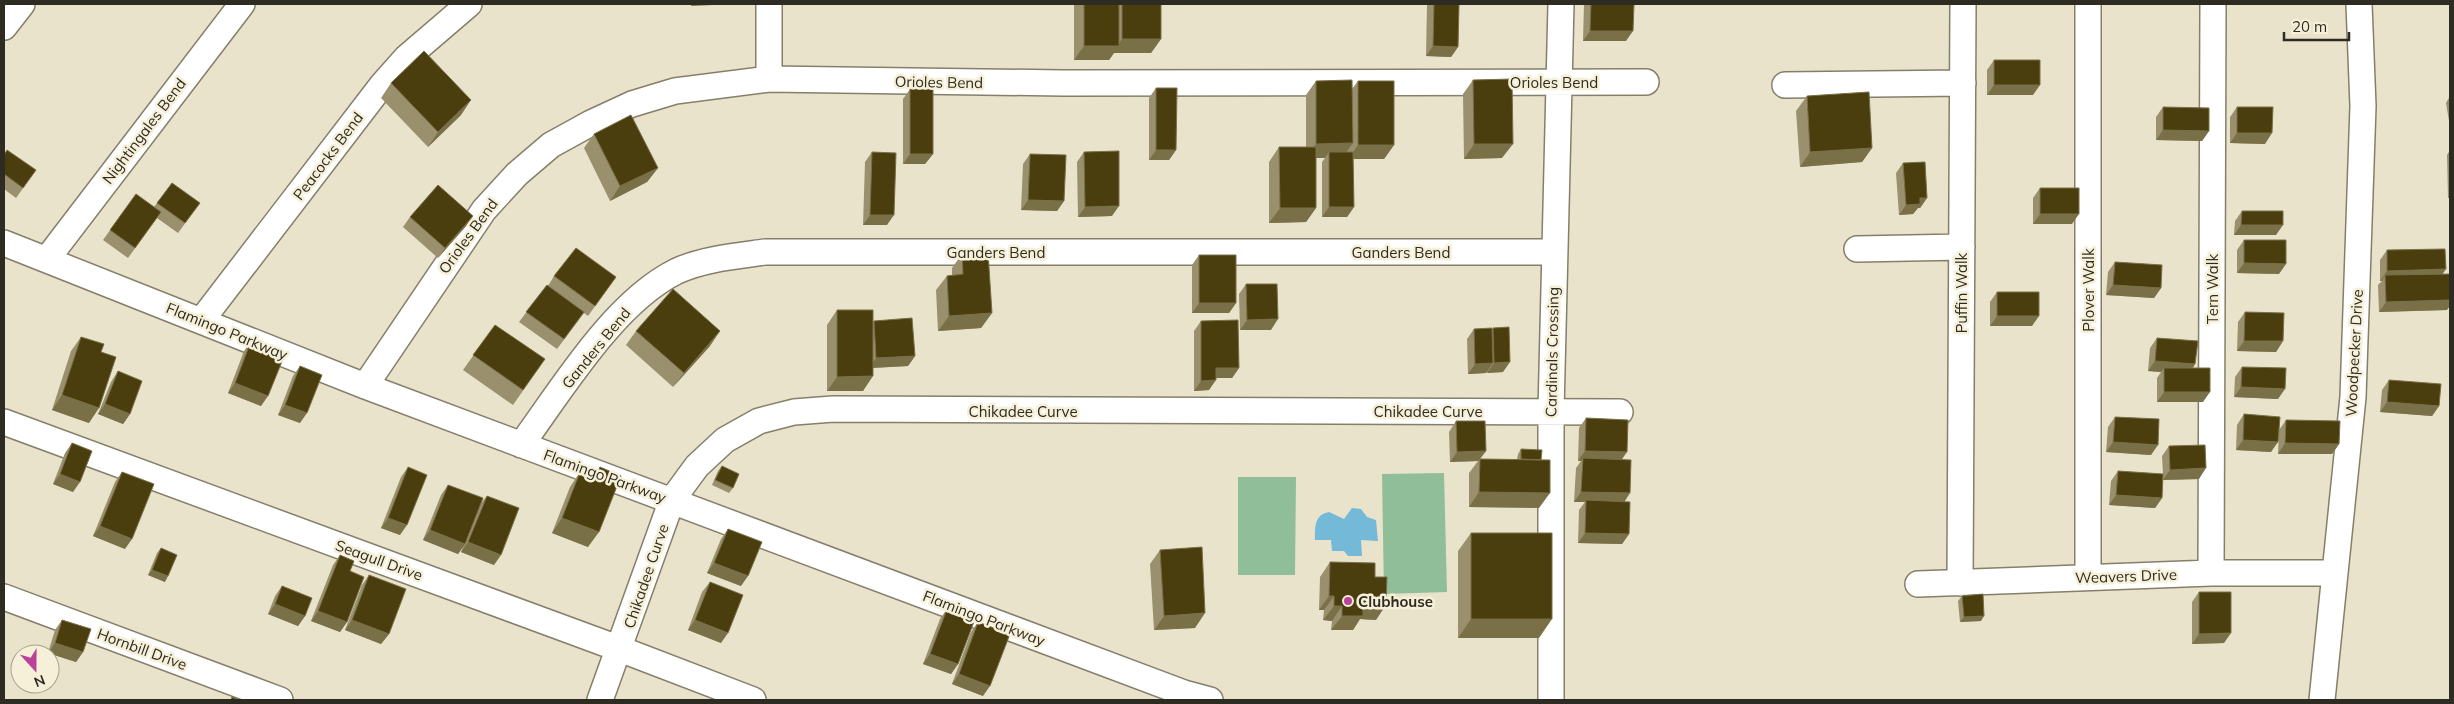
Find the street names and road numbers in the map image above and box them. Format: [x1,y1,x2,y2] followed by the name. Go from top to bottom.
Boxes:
[895,72,983,92] street label: Orioles Bend
[1510,73,1598,92] street label: Orioles Bend
[98,74,190,188] street label: Nightingales Bend
[289,108,367,204] street label: Peacocks Bend
[434,195,502,277] street label: Orioles Bend
[947,243,1045,262] street label: Ganders Bend
[1352,243,1450,262] street label: Ganders Bend
[2079,248,2098,332] street label: Plover Walk
[1952,252,1971,333] street label: Puffin Walk
[2203,254,2222,324] street label: Tern Walk
[1541,287,1563,417] street label: Cardinals Crossing
[2341,289,2367,417] street label: Woodpecker Drive
[164,298,290,364] street label: Flamingo Parkway
[558,304,634,392] street label: Ganders Bend
[968,402,1078,421] street label: Chikadee Curve
[1373,402,1483,421] street label: Chikadee Curve
[541,445,669,507] street label: Flamingo Parkway
[619,521,673,631] street label: Chikadee Curve
[333,535,425,585] street label: Seagull Drive
[2075,565,2177,587] street label: Weavers Drive
[920,586,1048,650] street label: Flamingo Parkway
[95,624,189,674] street label: Hornbill Drive

